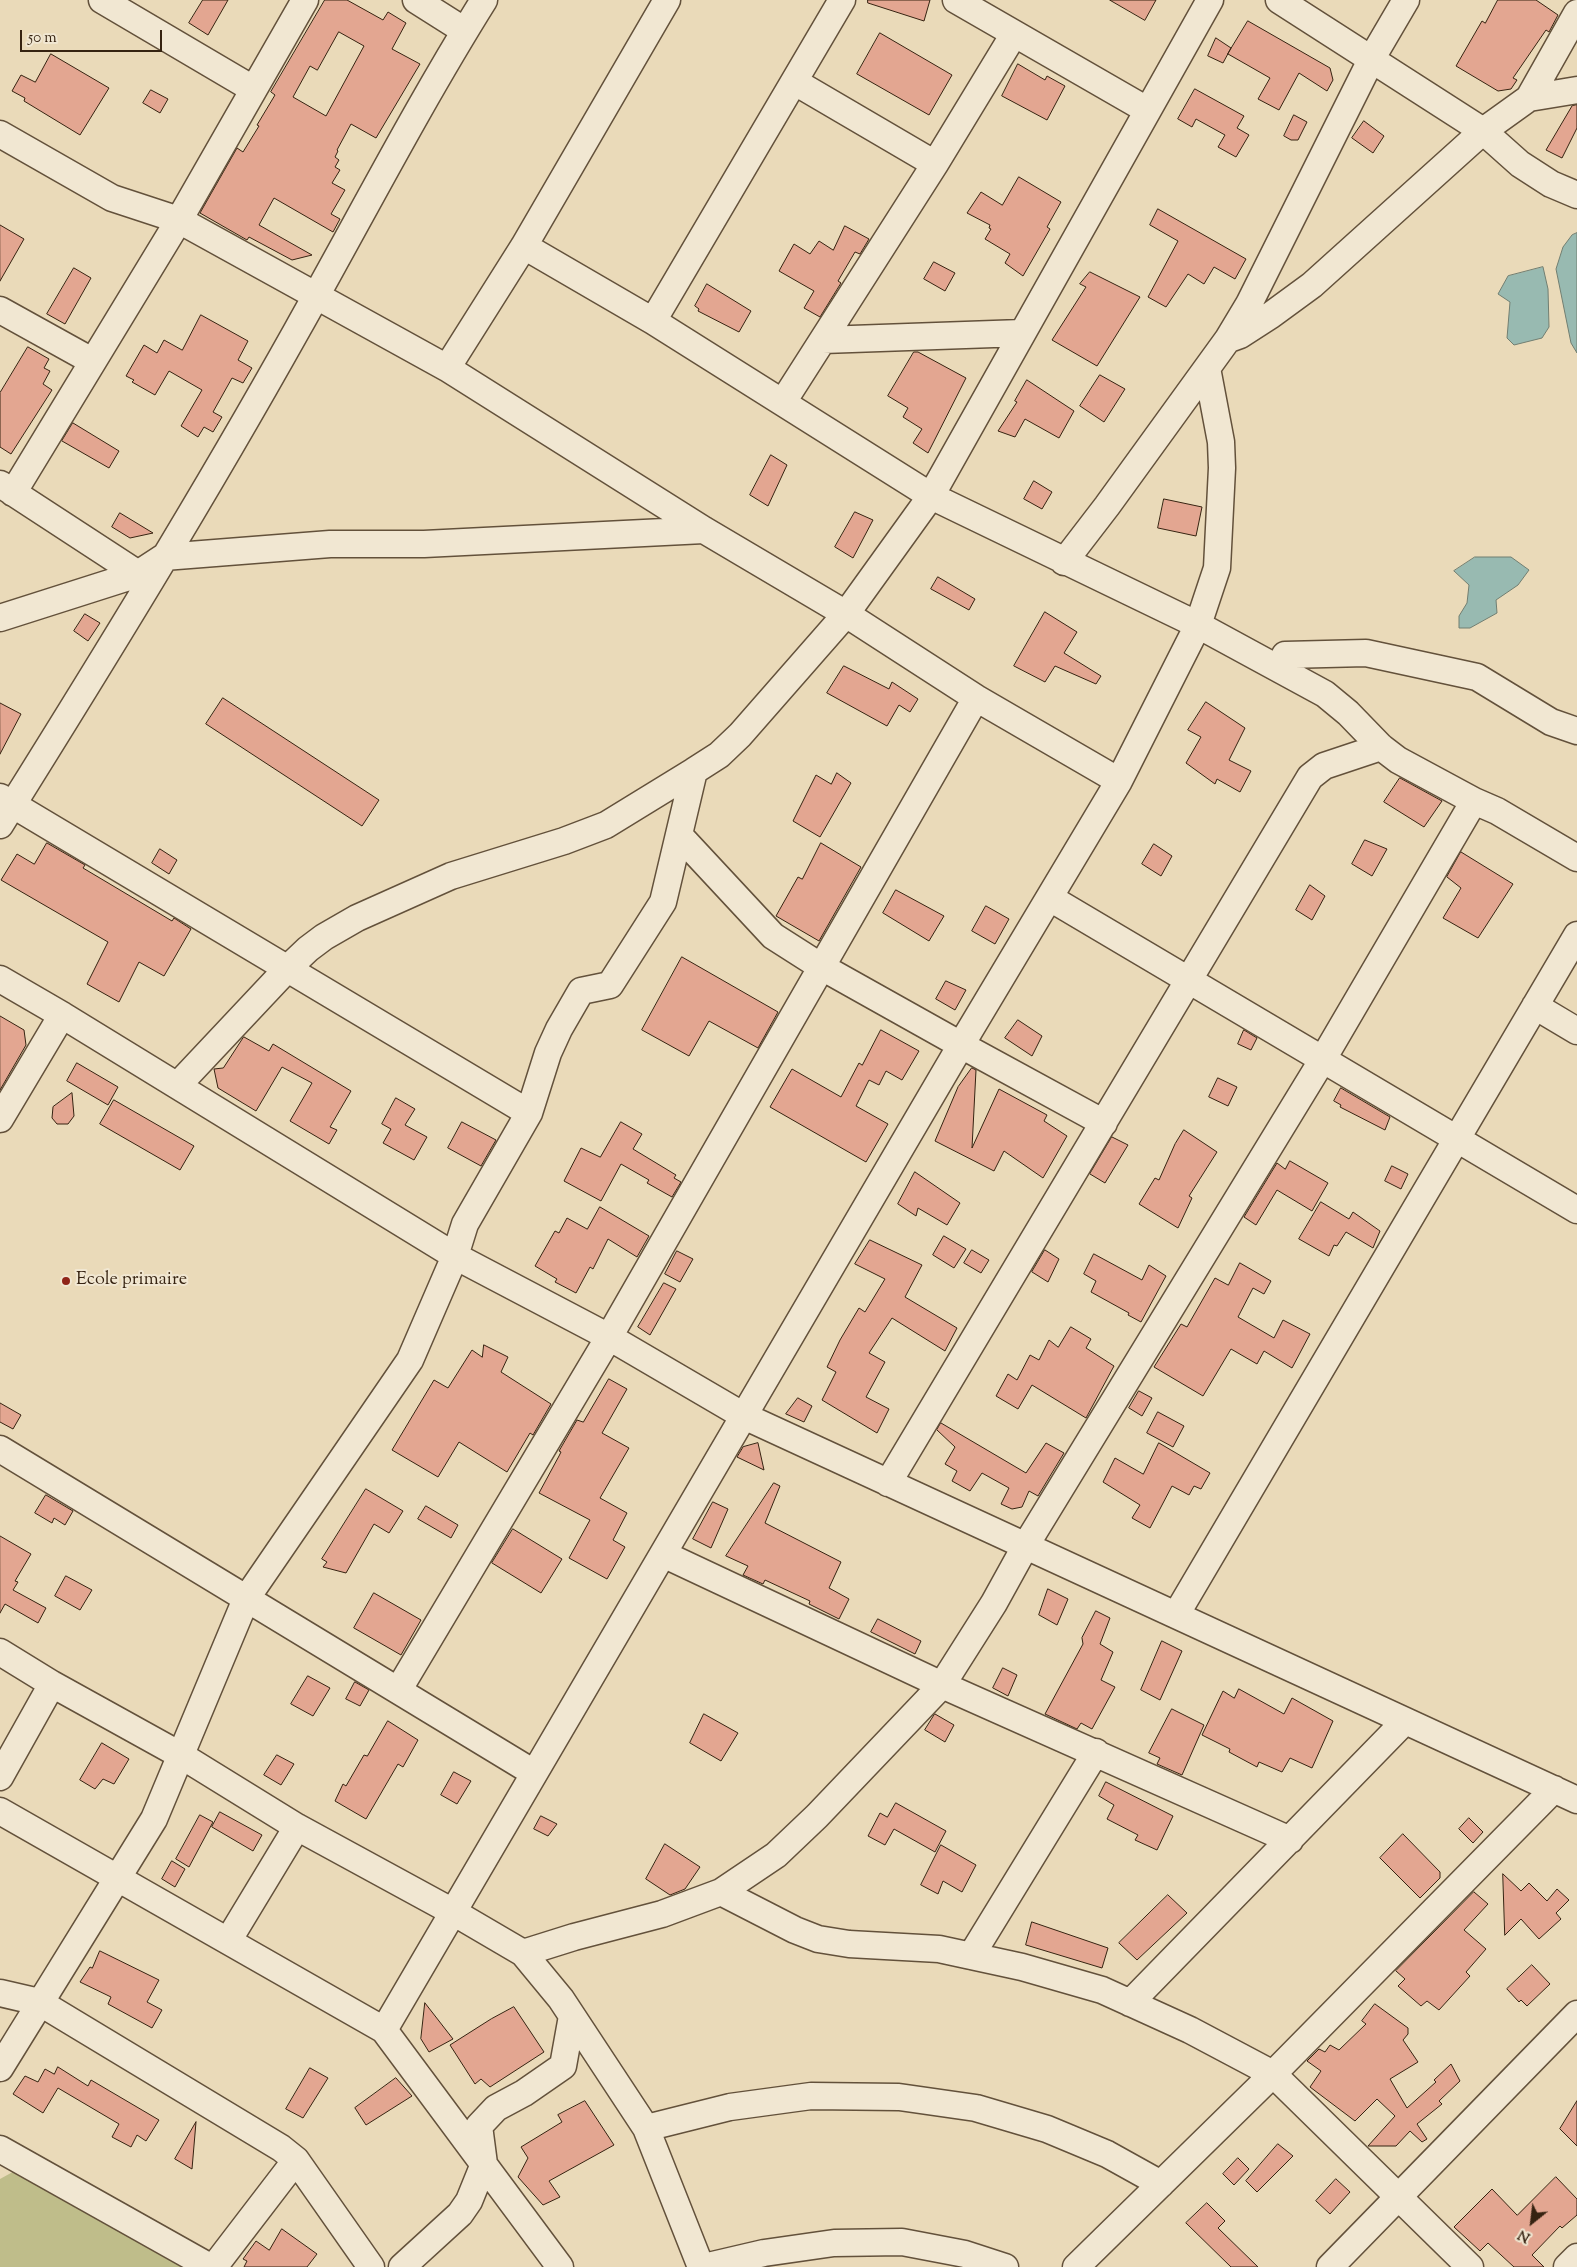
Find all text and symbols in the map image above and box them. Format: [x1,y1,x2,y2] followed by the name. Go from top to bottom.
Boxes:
[22,20,165,52] scale bar
[28,28,57,49] text: 50 m
[76,1270,187,1292] place label: Ecole primaire
[60,1275,72,1287] marker: Ecole primaire
[1507,2197,1557,2247] north arrow
[1515,2224,1534,2247] text: N

